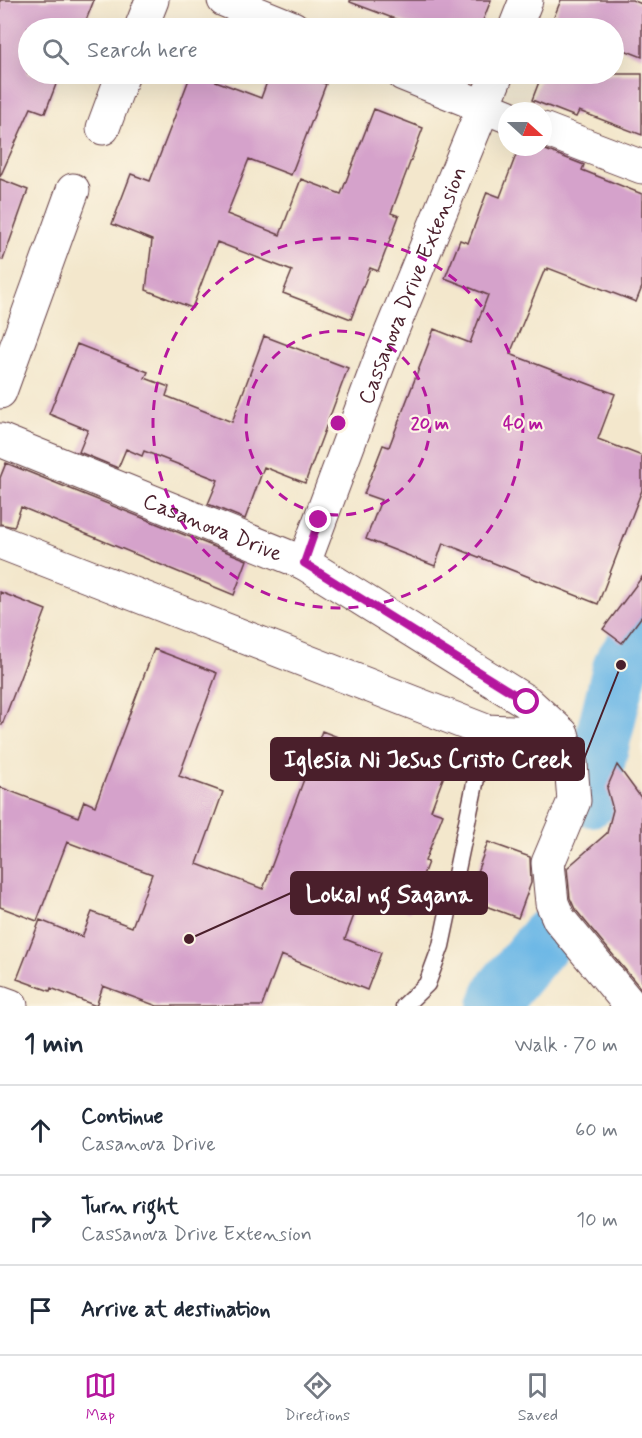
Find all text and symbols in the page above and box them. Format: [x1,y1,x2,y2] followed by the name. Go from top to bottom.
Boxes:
[18,18,624,84] search box
[39,35,72,68] icon: search
[87,37,198,65] text: Search here
[498,102,552,156] north arrow
[353,162,474,409] street label: Cassanova Drive Extension
[411,412,449,436] text: 20 m
[503,412,543,436] text: 40 m
[328,413,348,433] centre of rings
[139,487,286,569] street label: Casanova Drive
[305,506,331,532] route end
[513,688,539,714] route start
[271,738,584,780] callout: Iglesia Ni Jesus Cristo Creek
[284,745,572,777] text: Iglesia Ni Jesus Cristo Creek
[291,872,487,914] callout: Lokal ng Sagana
[306,880,473,914] text: Lokal ng Sagana
[24,1028,84,1062] text: 1 min
[515,1032,618,1059] text: Walk · 70 m
[81,1103,163,1131] text: Continue
[24,1114,57,1147] icon: ahead
[575,1117,618,1144] text: 60 m
[81,1131,216,1158] text: Casanova Drive
[81,1193,179,1221] text: Turn right
[24,1204,57,1237] icon: right
[576,1207,618,1234] text: 10 m
[81,1221,312,1248] text: Cassanova Drive Extension
[24,1294,57,1327] icon: arrive
[81,1296,271,1324] text: Arrive at destination
[84,1369,117,1426] tab: Map
[284,1369,350,1426] tab: Directions
[518,1369,558,1426] tab: Saved

